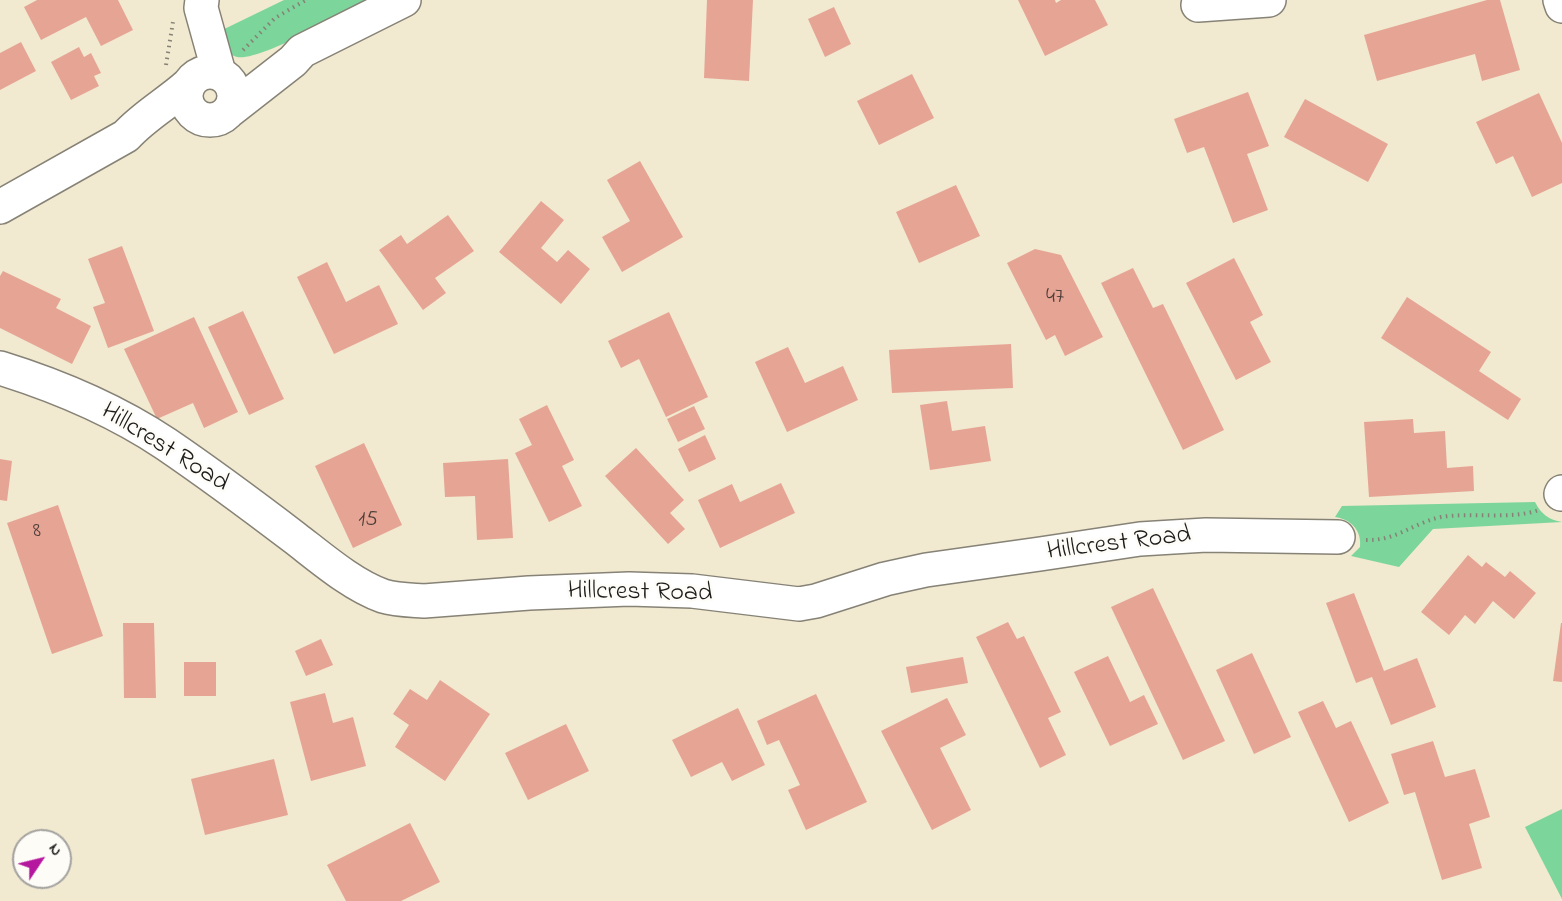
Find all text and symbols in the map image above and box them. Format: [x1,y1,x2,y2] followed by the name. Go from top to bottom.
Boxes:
[1046,285,1064,311] house number: 47
[94,397,234,501] street label: Hillcrest Road
[358,508,378,534] house number: 15
[33,519,41,545] house number: 8
[1045,521,1193,569] street label: Hillcrest Road
[567,577,713,611] street label: Hillcrest Road
[12,829,72,889] north arrow
[42,839,68,861] text: N

